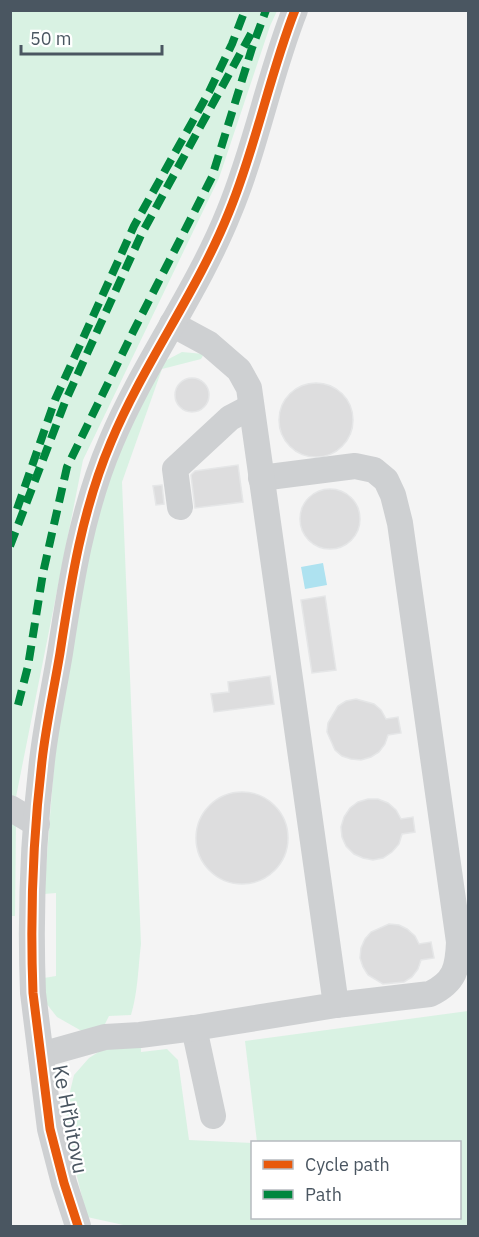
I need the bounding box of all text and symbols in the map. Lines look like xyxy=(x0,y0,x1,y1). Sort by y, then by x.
scale bar xyxy=(21,18,162,56)
text: 50 m xyxy=(30,27,72,50)
street label: Ke Hřbitovu xyxy=(47,1062,95,1176)
legend xyxy=(251,1141,461,1219)
text: Cycle path xyxy=(305,1153,390,1176)
text: Path xyxy=(305,1183,342,1206)

